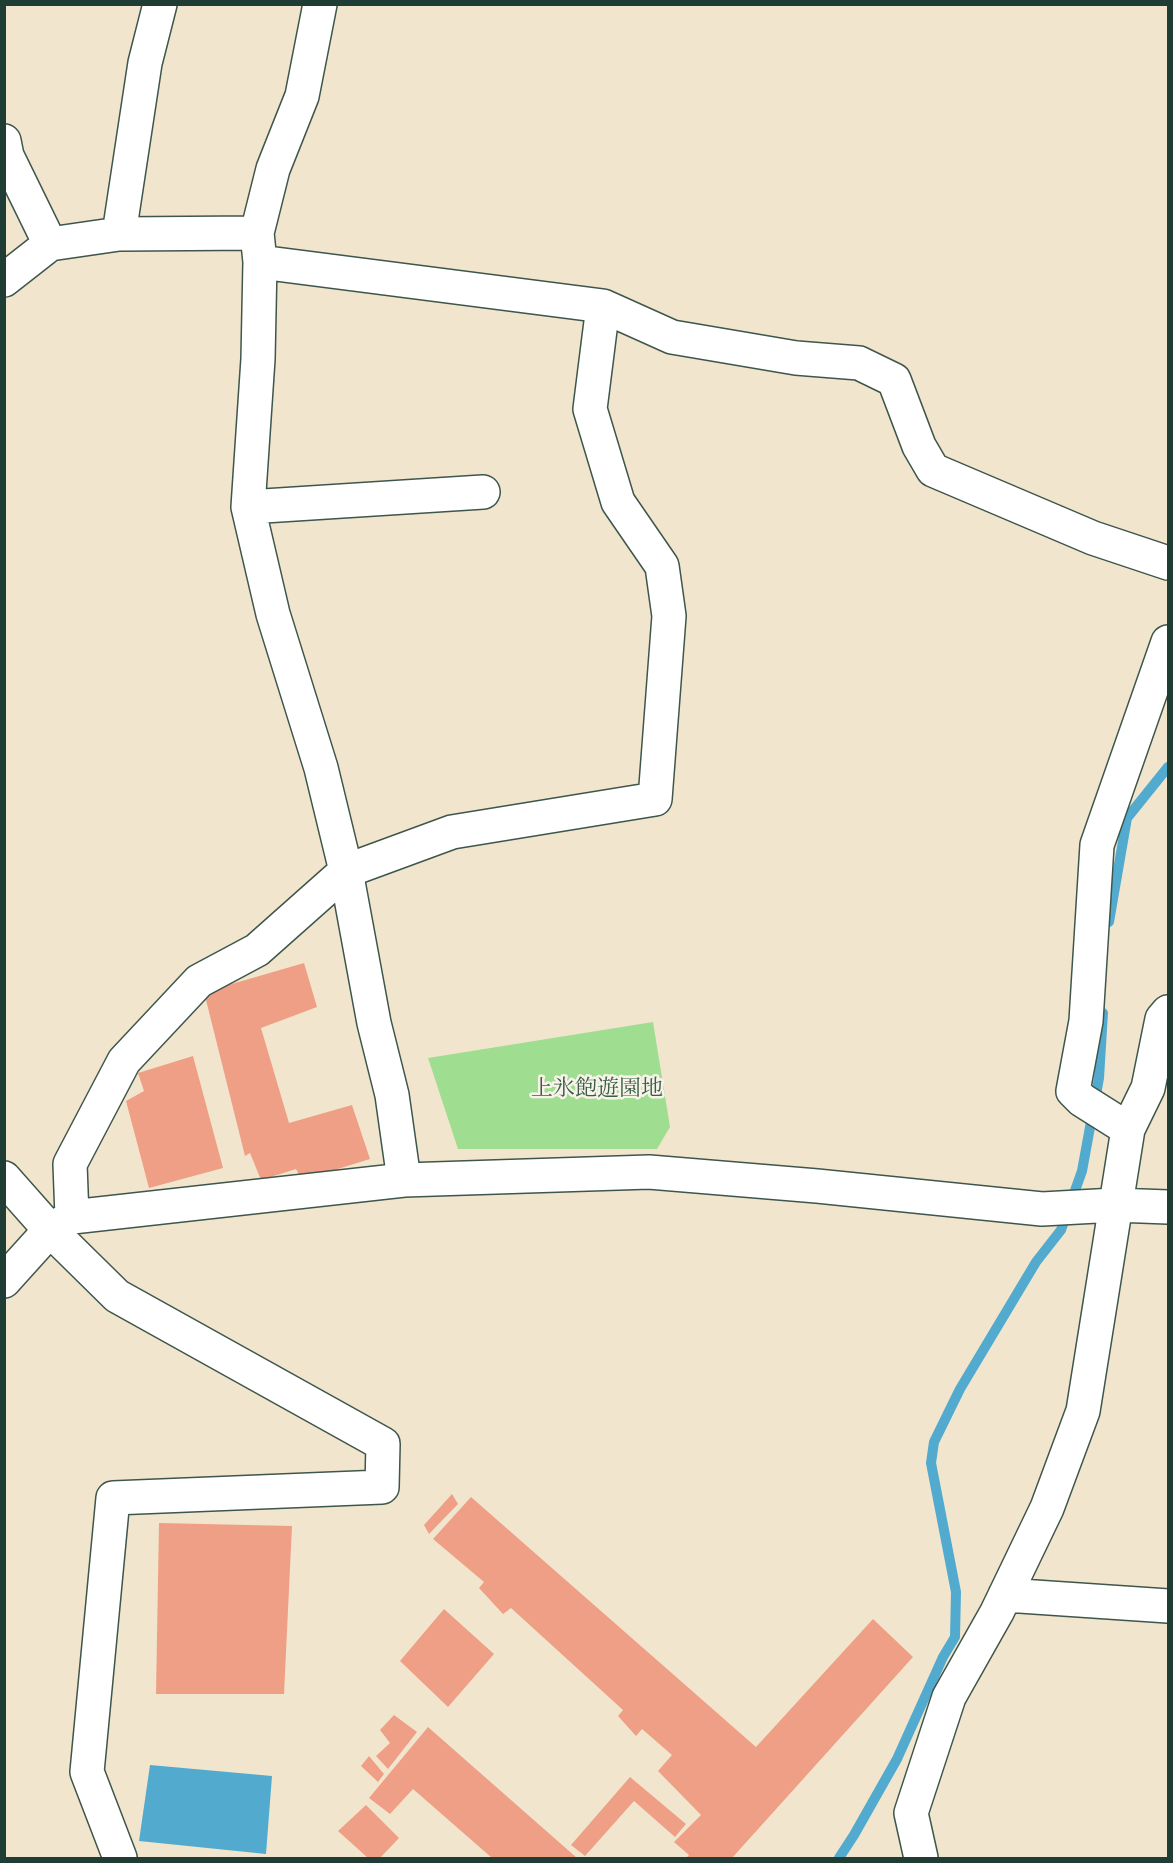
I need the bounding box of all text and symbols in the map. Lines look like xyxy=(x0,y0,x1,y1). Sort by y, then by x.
park label: 上氷飽遊園地 xyxy=(531,1077,663,1103)

